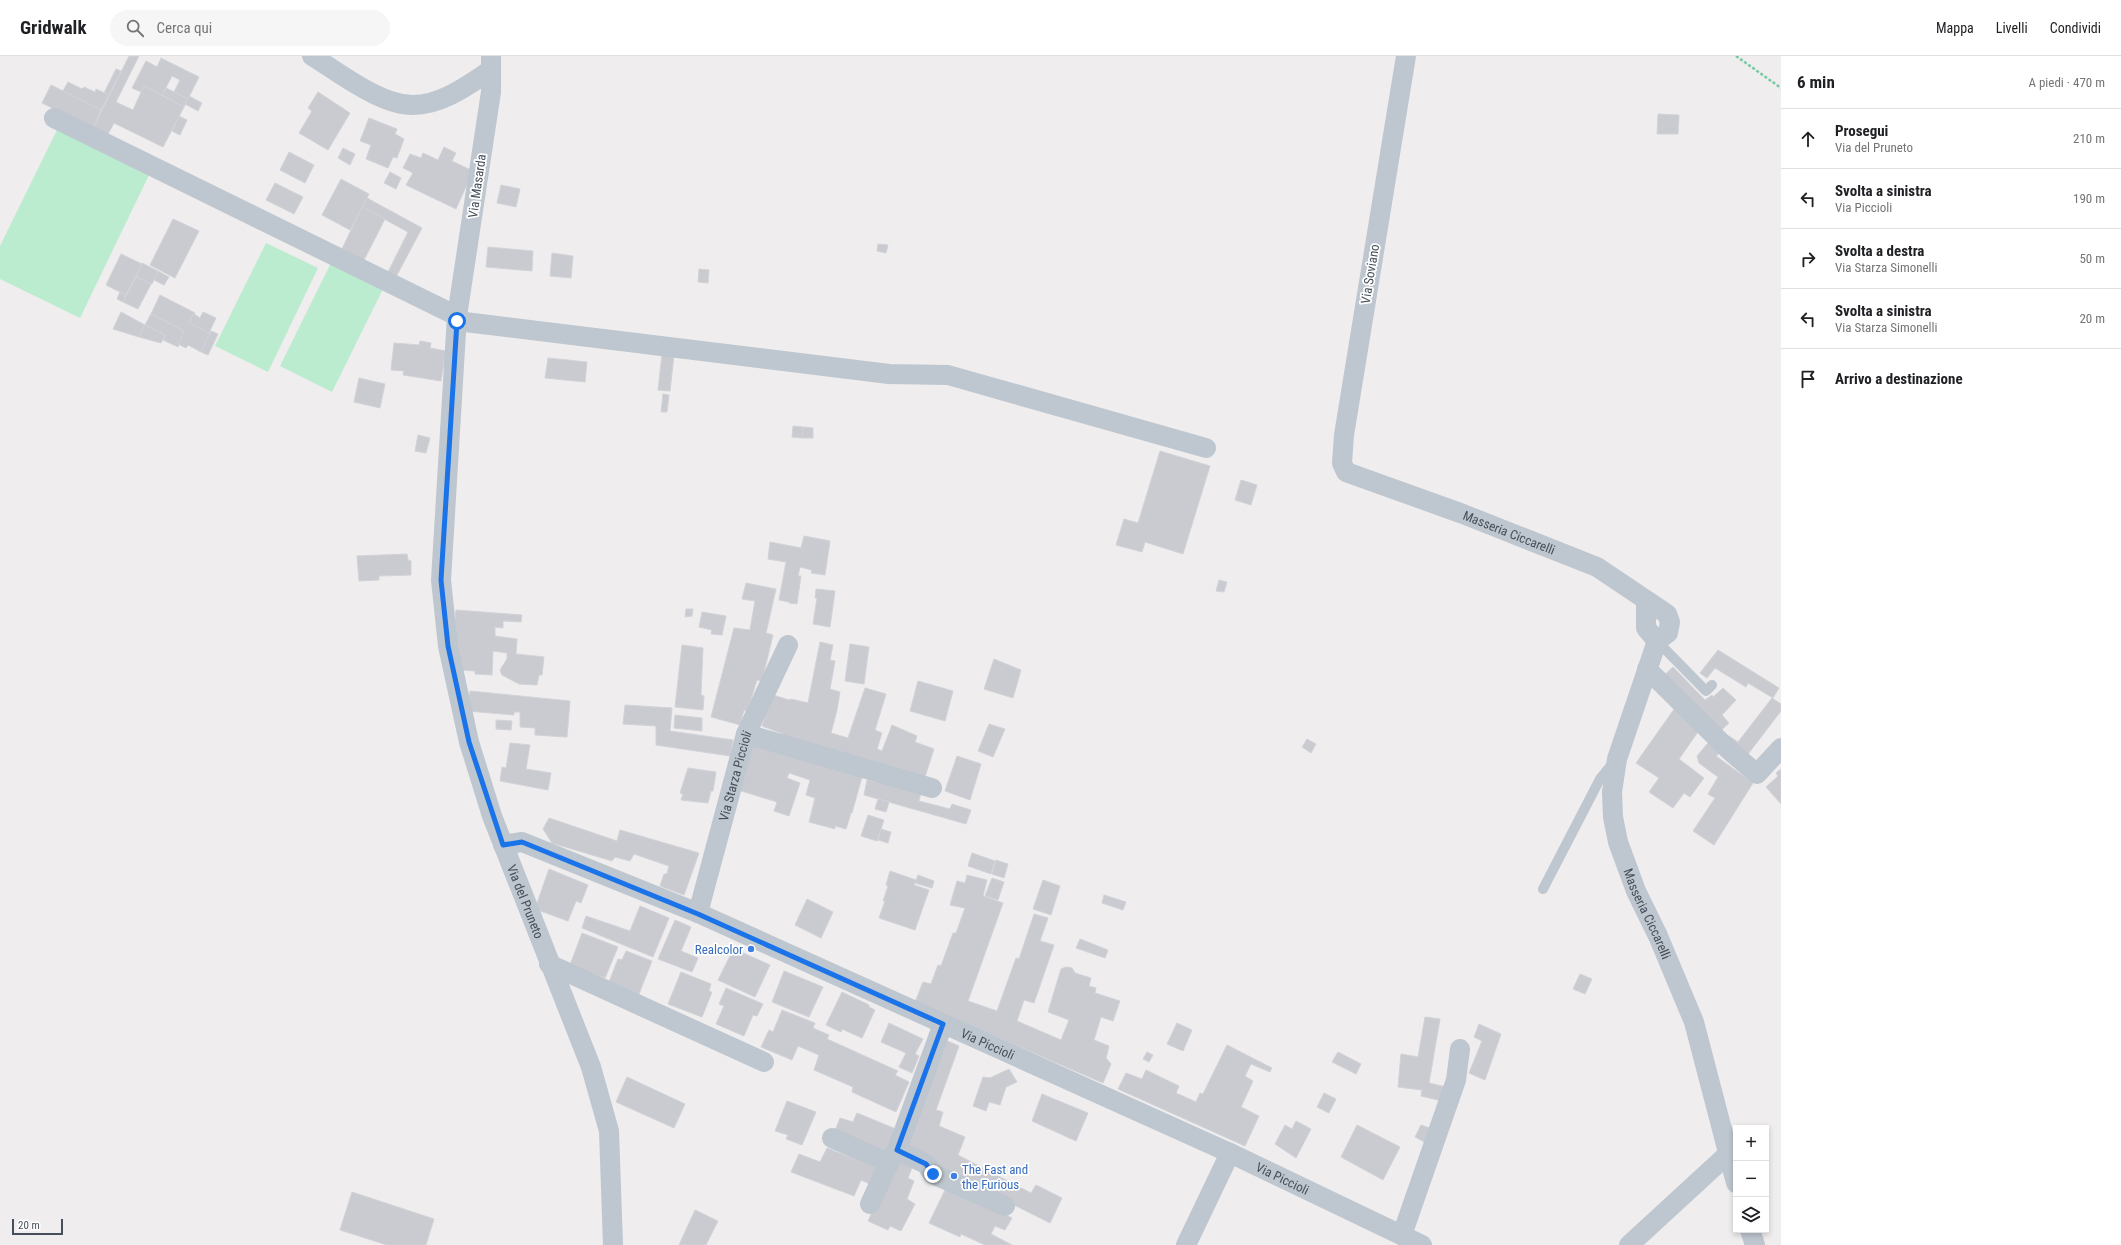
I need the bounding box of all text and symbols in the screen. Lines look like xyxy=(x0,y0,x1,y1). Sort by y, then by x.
search box xyxy=(110,10,390,46)
text: Gridwalk xyxy=(20,16,86,39)
icon: search xyxy=(124,17,146,39)
text: Cerca qui xyxy=(156,19,212,37)
text: Mappa xyxy=(1936,20,1974,36)
text: Livelli xyxy=(1996,20,2028,36)
text: Condividi xyxy=(2050,20,2101,36)
text: 6 min xyxy=(1797,72,1835,92)
text: A piedi · 470 m xyxy=(2028,75,2105,90)
text: Prosegui xyxy=(1835,122,1888,140)
icon: ahead xyxy=(1797,128,1819,150)
text: 210 m xyxy=(2073,131,2105,146)
text: Via del Pruneto xyxy=(1835,140,1913,155)
street label: Via Masarda xyxy=(465,153,489,219)
text: Svolta a sinistra xyxy=(1835,182,1932,200)
icon: left xyxy=(1797,188,1819,210)
text: 190 m xyxy=(2073,191,2105,206)
text: Via Piccioli xyxy=(1835,200,1892,215)
text: Svolta a destra xyxy=(1835,242,1924,260)
street label: Via Soviano xyxy=(1358,243,1382,305)
icon: right xyxy=(1797,248,1819,270)
text: 50 m xyxy=(2079,251,2105,266)
text: Via Starza Simonelli xyxy=(1835,260,1938,275)
text: Svolta a sinistra xyxy=(1835,302,1932,320)
icon: left xyxy=(1797,308,1819,330)
text: 20 m xyxy=(2079,311,2105,326)
route start xyxy=(448,312,466,330)
text: Via Starza Simonelli xyxy=(1835,320,1938,335)
icon: arrive xyxy=(1797,368,1819,390)
text: Arrivo a destinazione xyxy=(1835,370,1963,388)
street label: Masseria Ciccarelli xyxy=(1461,507,1557,557)
street label: Via Starza Piccioli xyxy=(715,728,754,823)
street label: Via del Pruneto xyxy=(504,862,547,941)
street label: Masseria Ciccarelli xyxy=(1621,866,1674,961)
place label: Realcolor xyxy=(695,942,743,957)
marker: Realcolor xyxy=(746,944,756,954)
street label: Via Piccioli xyxy=(959,1025,1017,1062)
map controls xyxy=(1733,1125,1769,1233)
button: + xyxy=(1733,1125,1769,1161)
street label: Via Piccioli xyxy=(1254,1159,1312,1197)
button: − xyxy=(1733,1161,1769,1197)
place label: The Fast and the Furious xyxy=(962,1162,1028,1192)
route end xyxy=(924,1165,942,1183)
marker: The Fast and the Furious xyxy=(949,1171,959,1181)
button: layers xyxy=(1733,1197,1769,1233)
scale bar xyxy=(12,1217,63,1236)
text: 20 m xyxy=(18,1219,40,1232)

